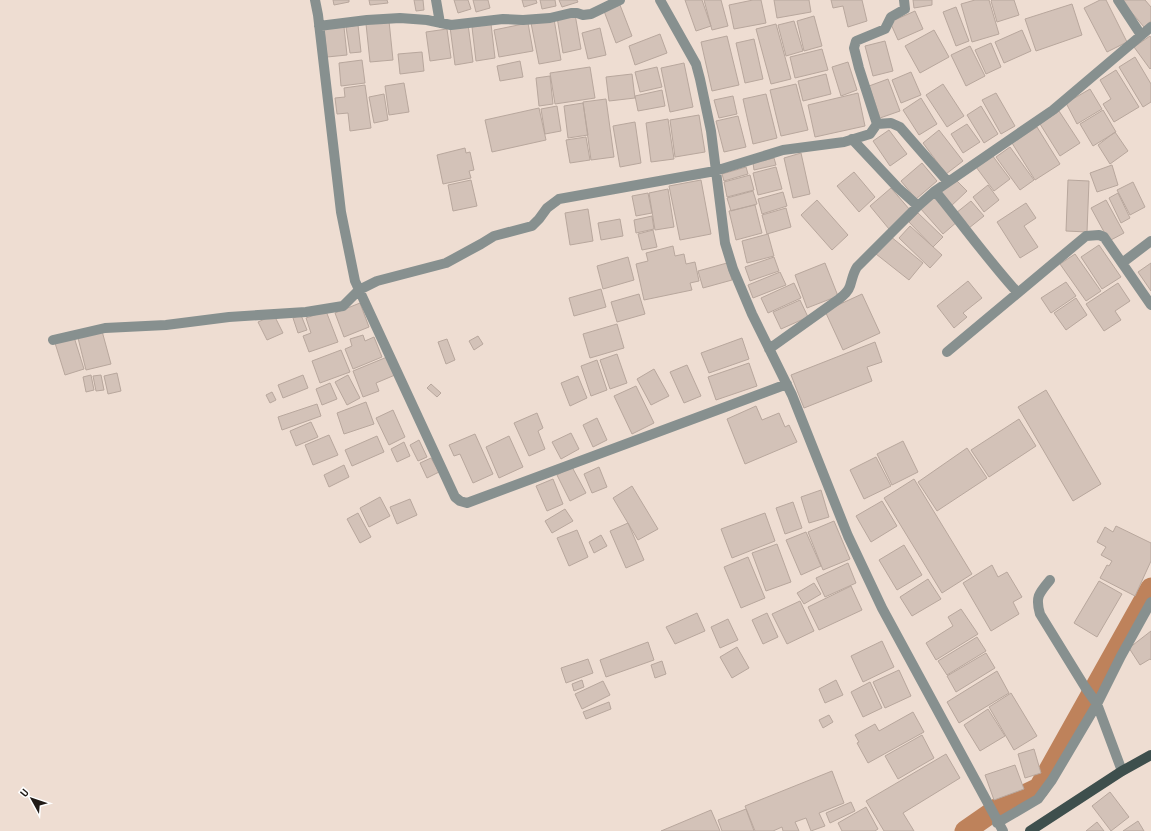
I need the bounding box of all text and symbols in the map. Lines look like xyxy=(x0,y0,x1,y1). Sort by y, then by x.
north arrow xyxy=(12,779,52,819)
text: U xyxy=(17,786,32,800)

